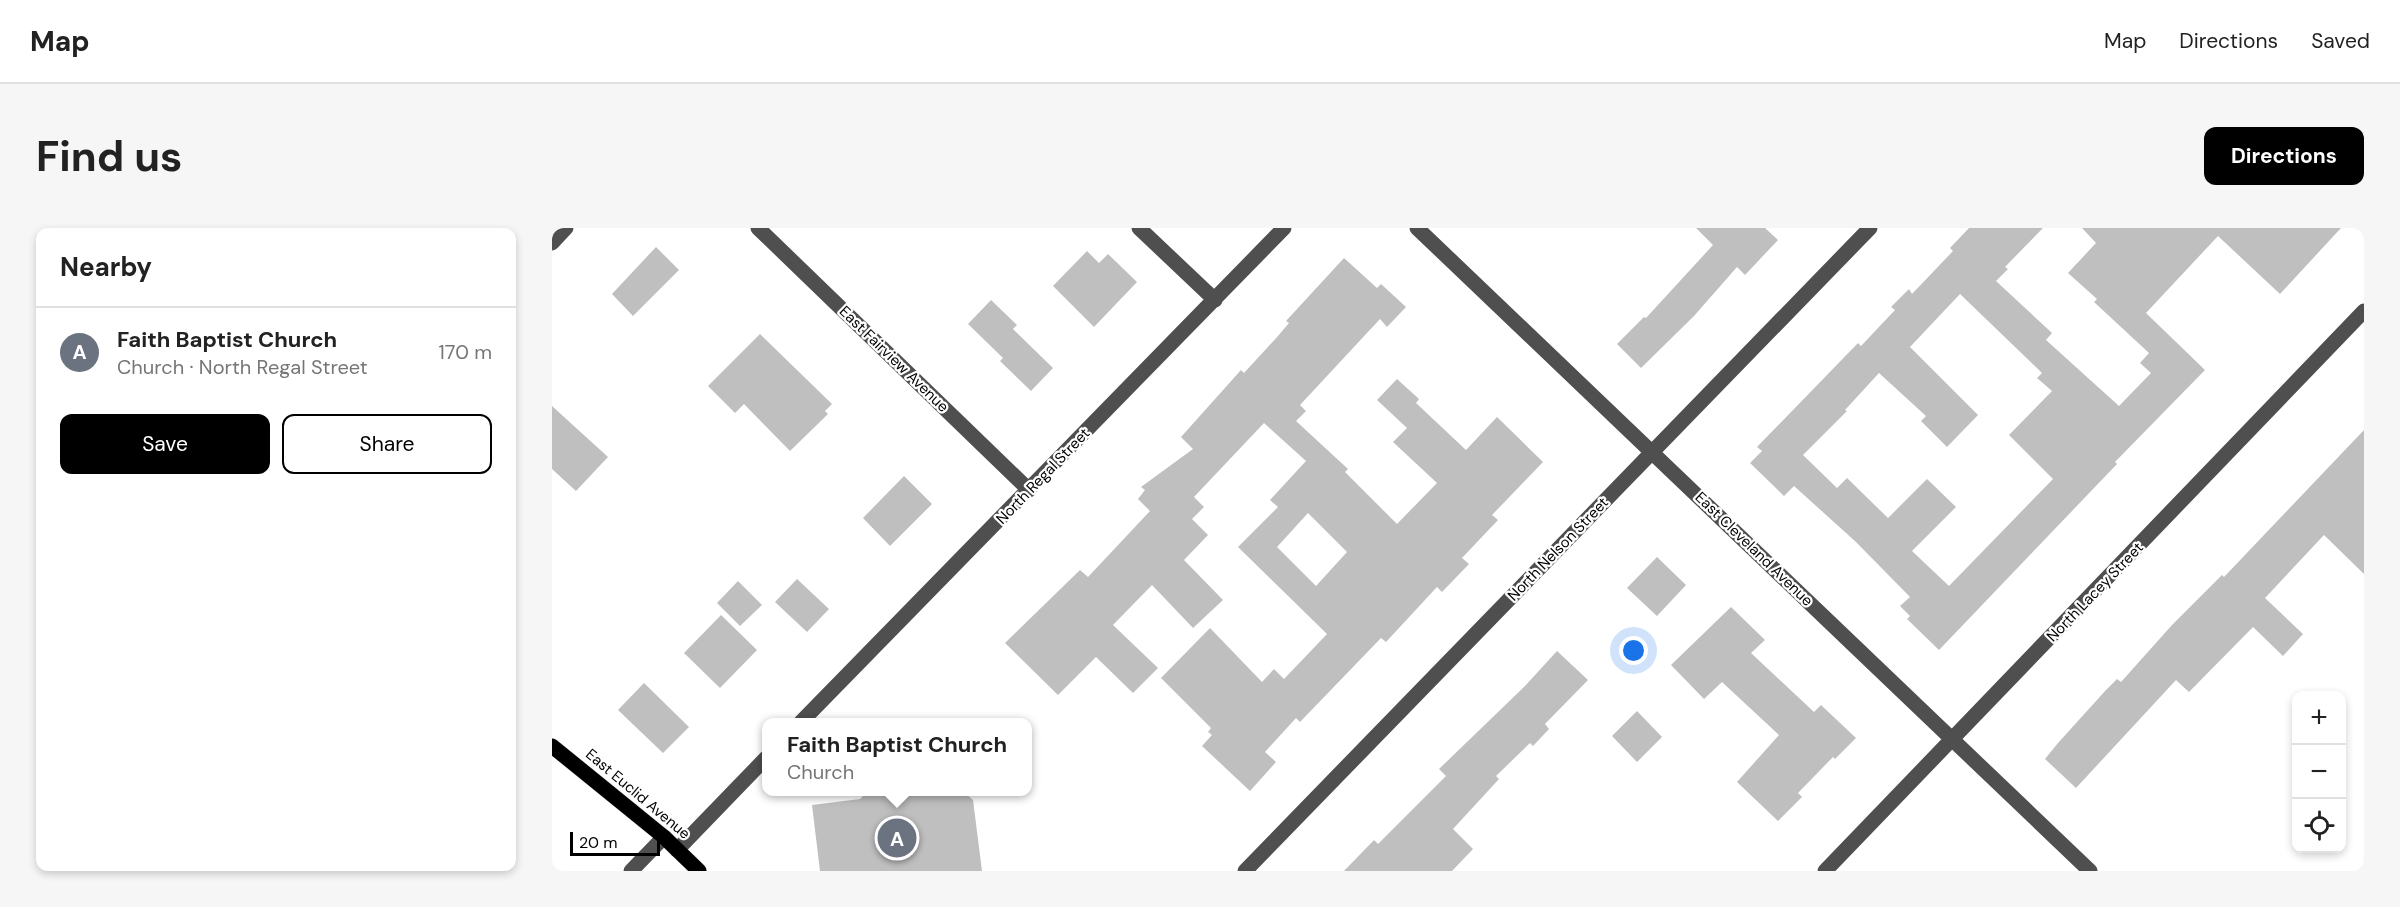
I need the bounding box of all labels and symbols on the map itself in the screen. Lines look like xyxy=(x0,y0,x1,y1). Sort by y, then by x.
street label: East Fairview Avenue xyxy=(835,302,953,416)
street label: North Regal Street xyxy=(992,423,1094,528)
street label: East Cleveland Avenue xyxy=(1691,487,1817,611)
street label: North Nelson Street xyxy=(1503,493,1613,605)
street label: North Lacey Street xyxy=(2042,538,2148,646)
your location xyxy=(1619,636,1648,665)
street label: East Euclid Avenue xyxy=(582,744,694,844)
pin: A xyxy=(878,816,916,860)
scale bar xyxy=(570,829,660,856)

